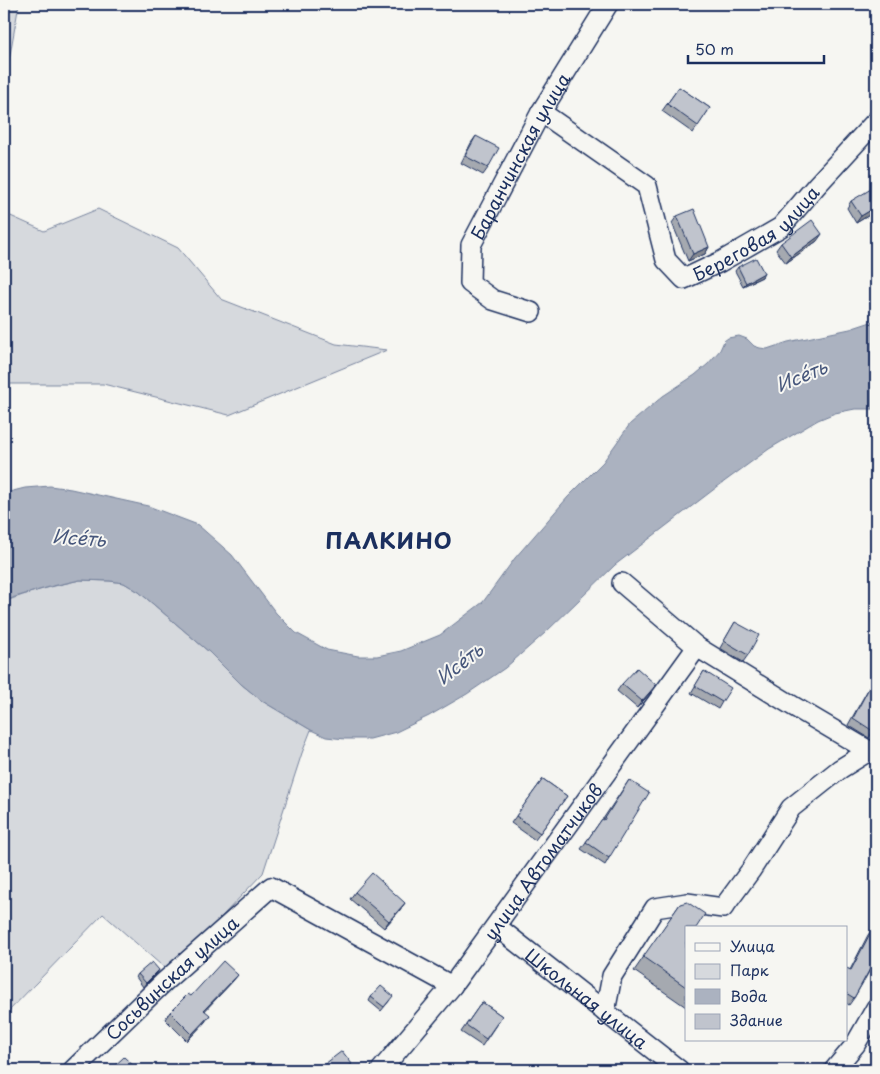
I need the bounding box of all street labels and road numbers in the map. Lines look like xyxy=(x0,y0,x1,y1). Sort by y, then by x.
street label: Баранчинская улица xyxy=(463,67,576,244)
street label: Береговая улица xyxy=(688,179,825,287)
street label: улица Автоматчиков xyxy=(476,777,608,945)
street label: Сосьвинская улица xyxy=(99,908,244,1046)
street label: Школьная улица xyxy=(520,941,655,1055)

